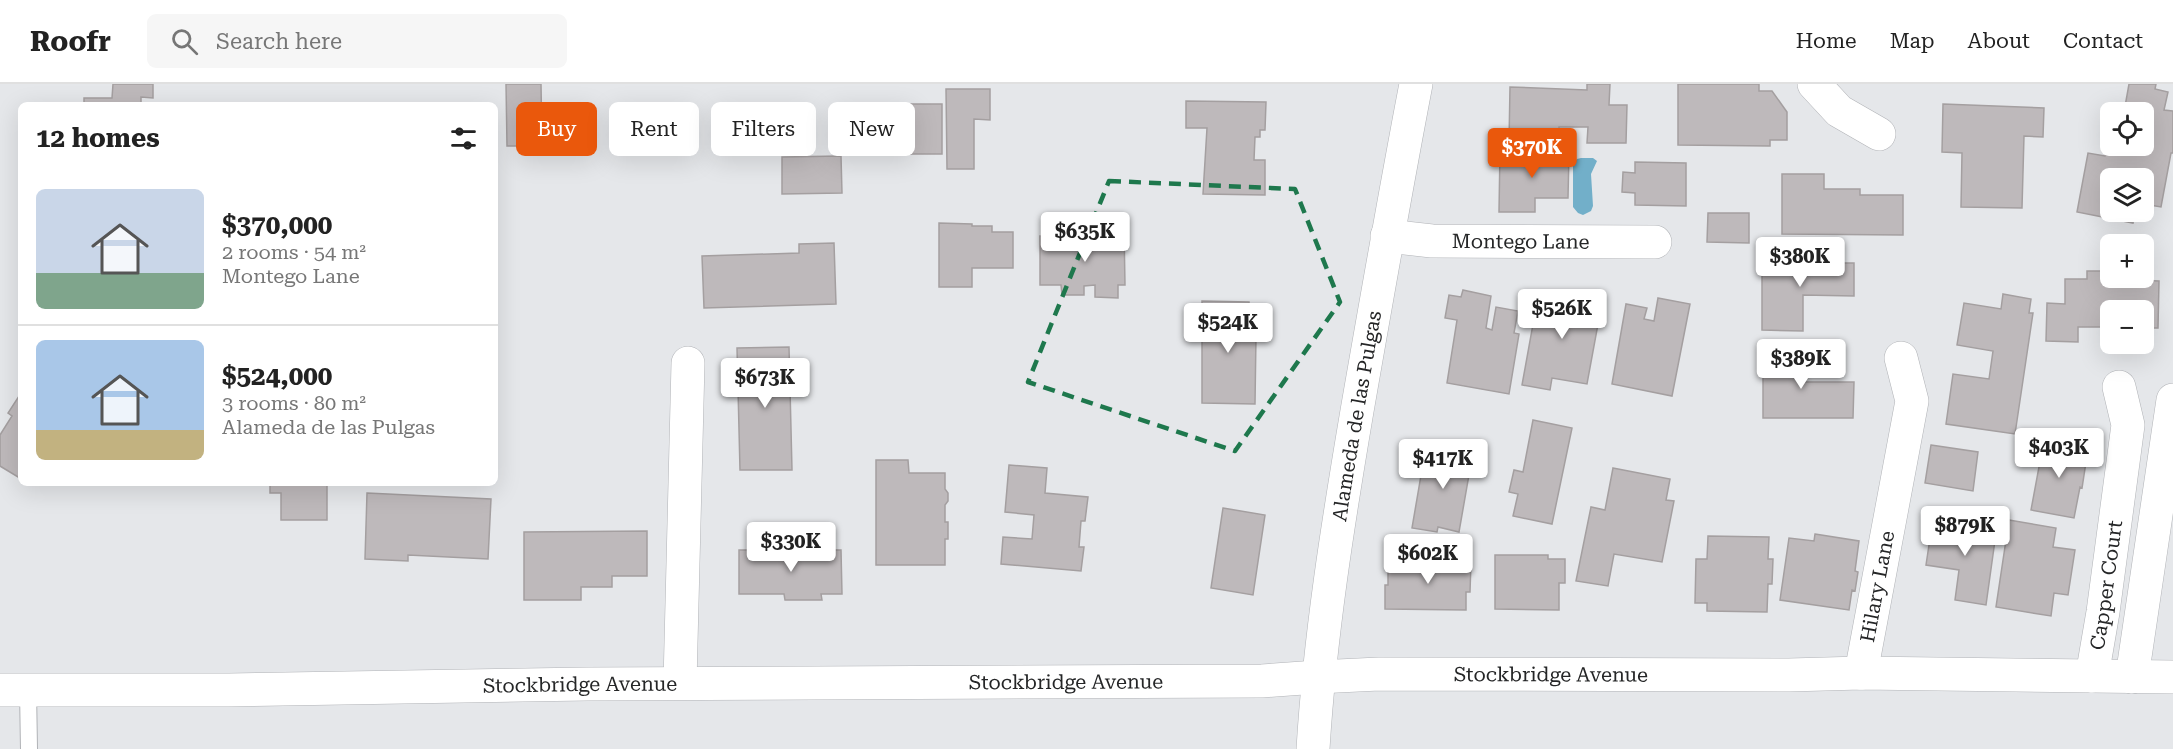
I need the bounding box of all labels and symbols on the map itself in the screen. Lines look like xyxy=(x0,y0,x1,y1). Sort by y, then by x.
pin: $370K xyxy=(1490,128,1574,179)
pin: $635K xyxy=(1043,212,1127,263)
street label: Montego Lane xyxy=(1452,229,1590,254)
pin: $380K xyxy=(1758,237,1842,288)
pin: $526K xyxy=(1520,289,1604,340)
pin: $524K xyxy=(1186,303,1270,354)
street label: Alameda de las Pulgas xyxy=(1327,309,1386,523)
pin: $389K xyxy=(1759,339,1843,390)
pin: $673K xyxy=(723,358,807,409)
pin: $403K xyxy=(2017,428,2101,479)
pin: $417K xyxy=(1401,439,1485,490)
pin: $879K xyxy=(1923,506,2007,557)
street label: Capper Court xyxy=(2085,518,2127,652)
pin: $330K xyxy=(749,522,833,573)
street label: Hilary Lane xyxy=(1855,529,1899,644)
pin: $602K xyxy=(1386,534,1470,585)
street label: Stockbridge Avenue xyxy=(1454,662,1648,687)
street label: Stockbridge Avenue xyxy=(969,669,1163,694)
street label: Stockbridge Avenue xyxy=(483,672,677,698)

